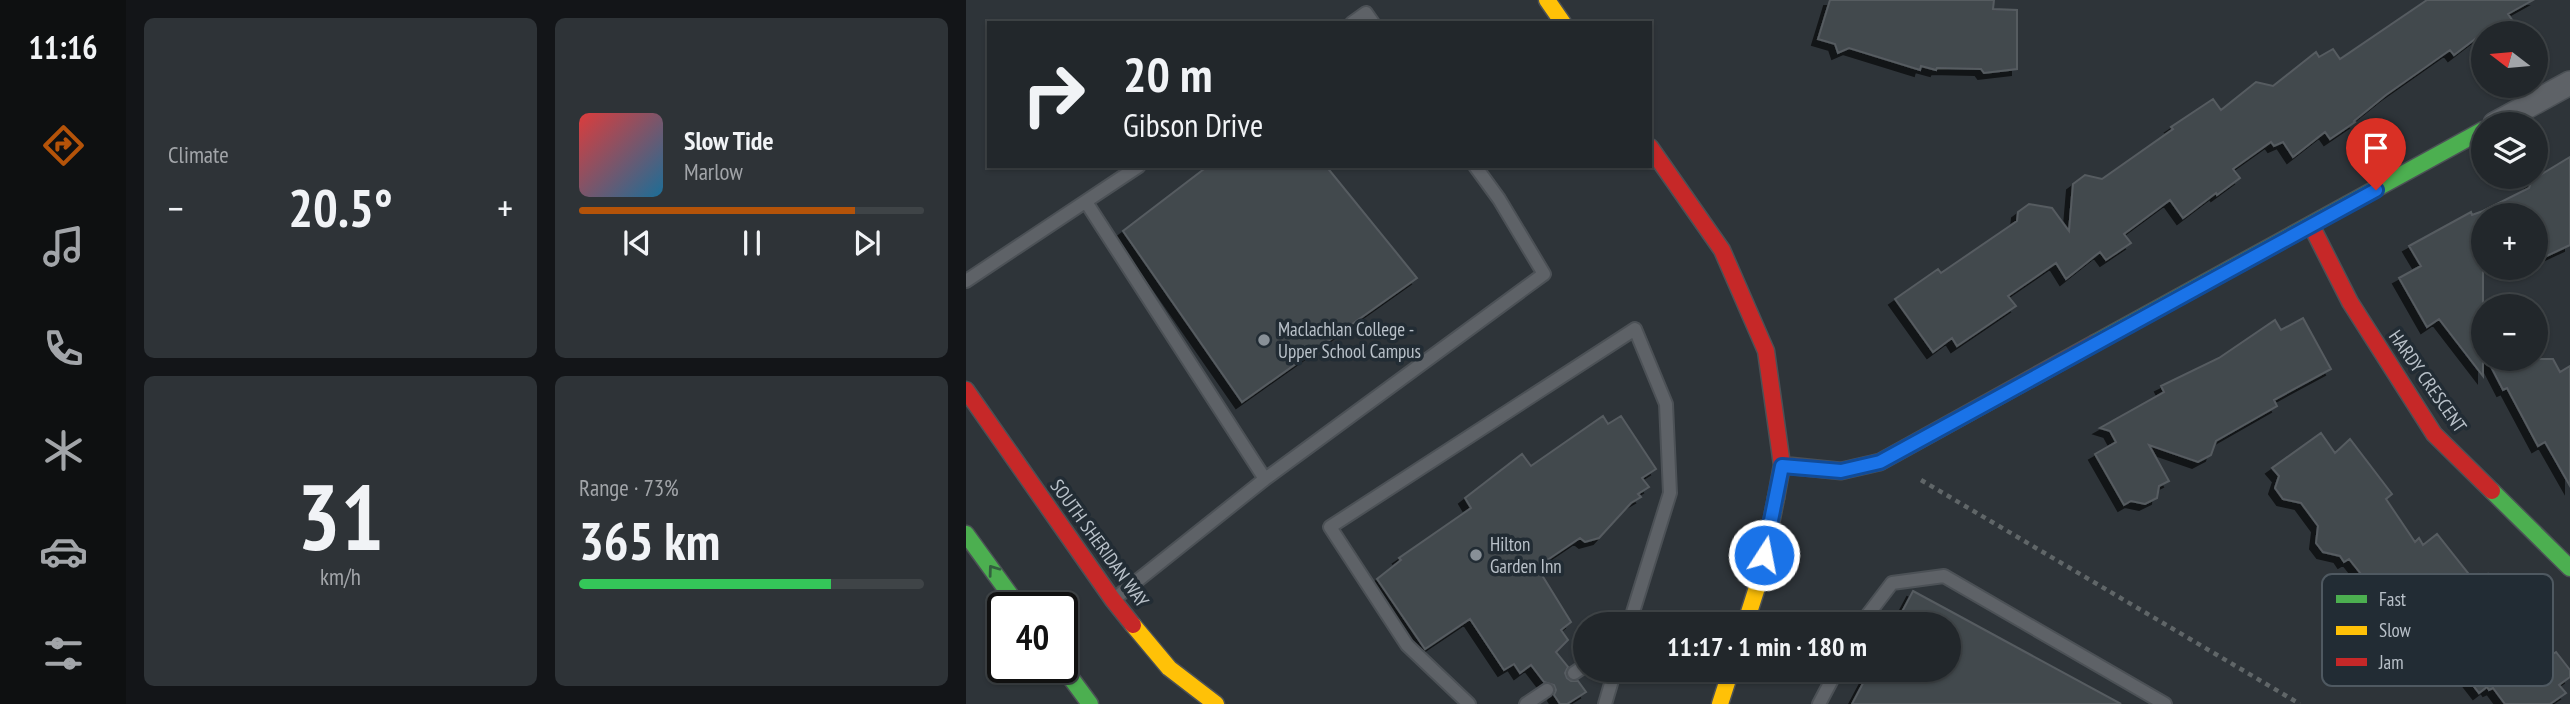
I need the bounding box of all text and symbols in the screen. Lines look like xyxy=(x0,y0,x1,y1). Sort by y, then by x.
north arrow xyxy=(2471,21,2548,98)
map controls xyxy=(2471,21,2548,371)
text: 11:16 xyxy=(28,26,98,68)
text: 20 m xyxy=(1123,42,1212,106)
icon: right xyxy=(1008,49,1099,140)
text: Gibson Drive xyxy=(1123,104,1263,146)
button: layers xyxy=(2471,112,2548,189)
pin xyxy=(2346,118,2406,190)
icon: directions xyxy=(39,121,88,170)
text: Slow Tide xyxy=(684,124,774,157)
icon: arrive xyxy=(2357,129,2395,167)
text: Climate xyxy=(168,140,229,169)
text: Marlow xyxy=(684,157,743,186)
text: 20.5° xyxy=(288,174,393,241)
text: − xyxy=(168,183,184,232)
text: + xyxy=(497,183,513,232)
button: + xyxy=(2471,203,2548,280)
icon: music xyxy=(39,222,88,271)
icon: previous xyxy=(618,224,656,262)
icon: pause xyxy=(733,224,771,262)
icon: next xyxy=(848,224,886,262)
button: − xyxy=(2471,294,2548,371)
place label: Maclachlan College - Upper School Campus xyxy=(1278,317,1421,363)
icon: phone xyxy=(39,324,88,373)
street label: HARDY CRESCENT xyxy=(2384,325,2472,437)
marker: Maclachlan College - Upper School Campus xyxy=(1256,332,1272,348)
icon: climate xyxy=(39,426,88,475)
text: 31 xyxy=(297,457,384,575)
text: Range · 73% xyxy=(579,473,679,502)
street label: SOUTH SHERIDAN WAY xyxy=(1045,474,1155,612)
text: 365 km xyxy=(579,507,720,574)
position arrow xyxy=(1727,518,1801,592)
icon: car xyxy=(39,527,88,576)
place label: Hilton Garden Inn xyxy=(1490,532,1562,578)
marker: Hilton Garden Inn xyxy=(1468,547,1484,563)
text: km/h xyxy=(320,562,361,591)
one-way arrow xyxy=(989,565,1001,578)
legend xyxy=(2322,574,2553,686)
text: Fast xyxy=(2379,587,2407,611)
speed limit sign: 40 xyxy=(987,592,1078,683)
text: Slow xyxy=(2379,618,2412,642)
icon: filters xyxy=(39,629,88,678)
text: 11:17 · 1 min · 180 m xyxy=(1667,630,1867,663)
text: Jam xyxy=(2378,650,2404,674)

